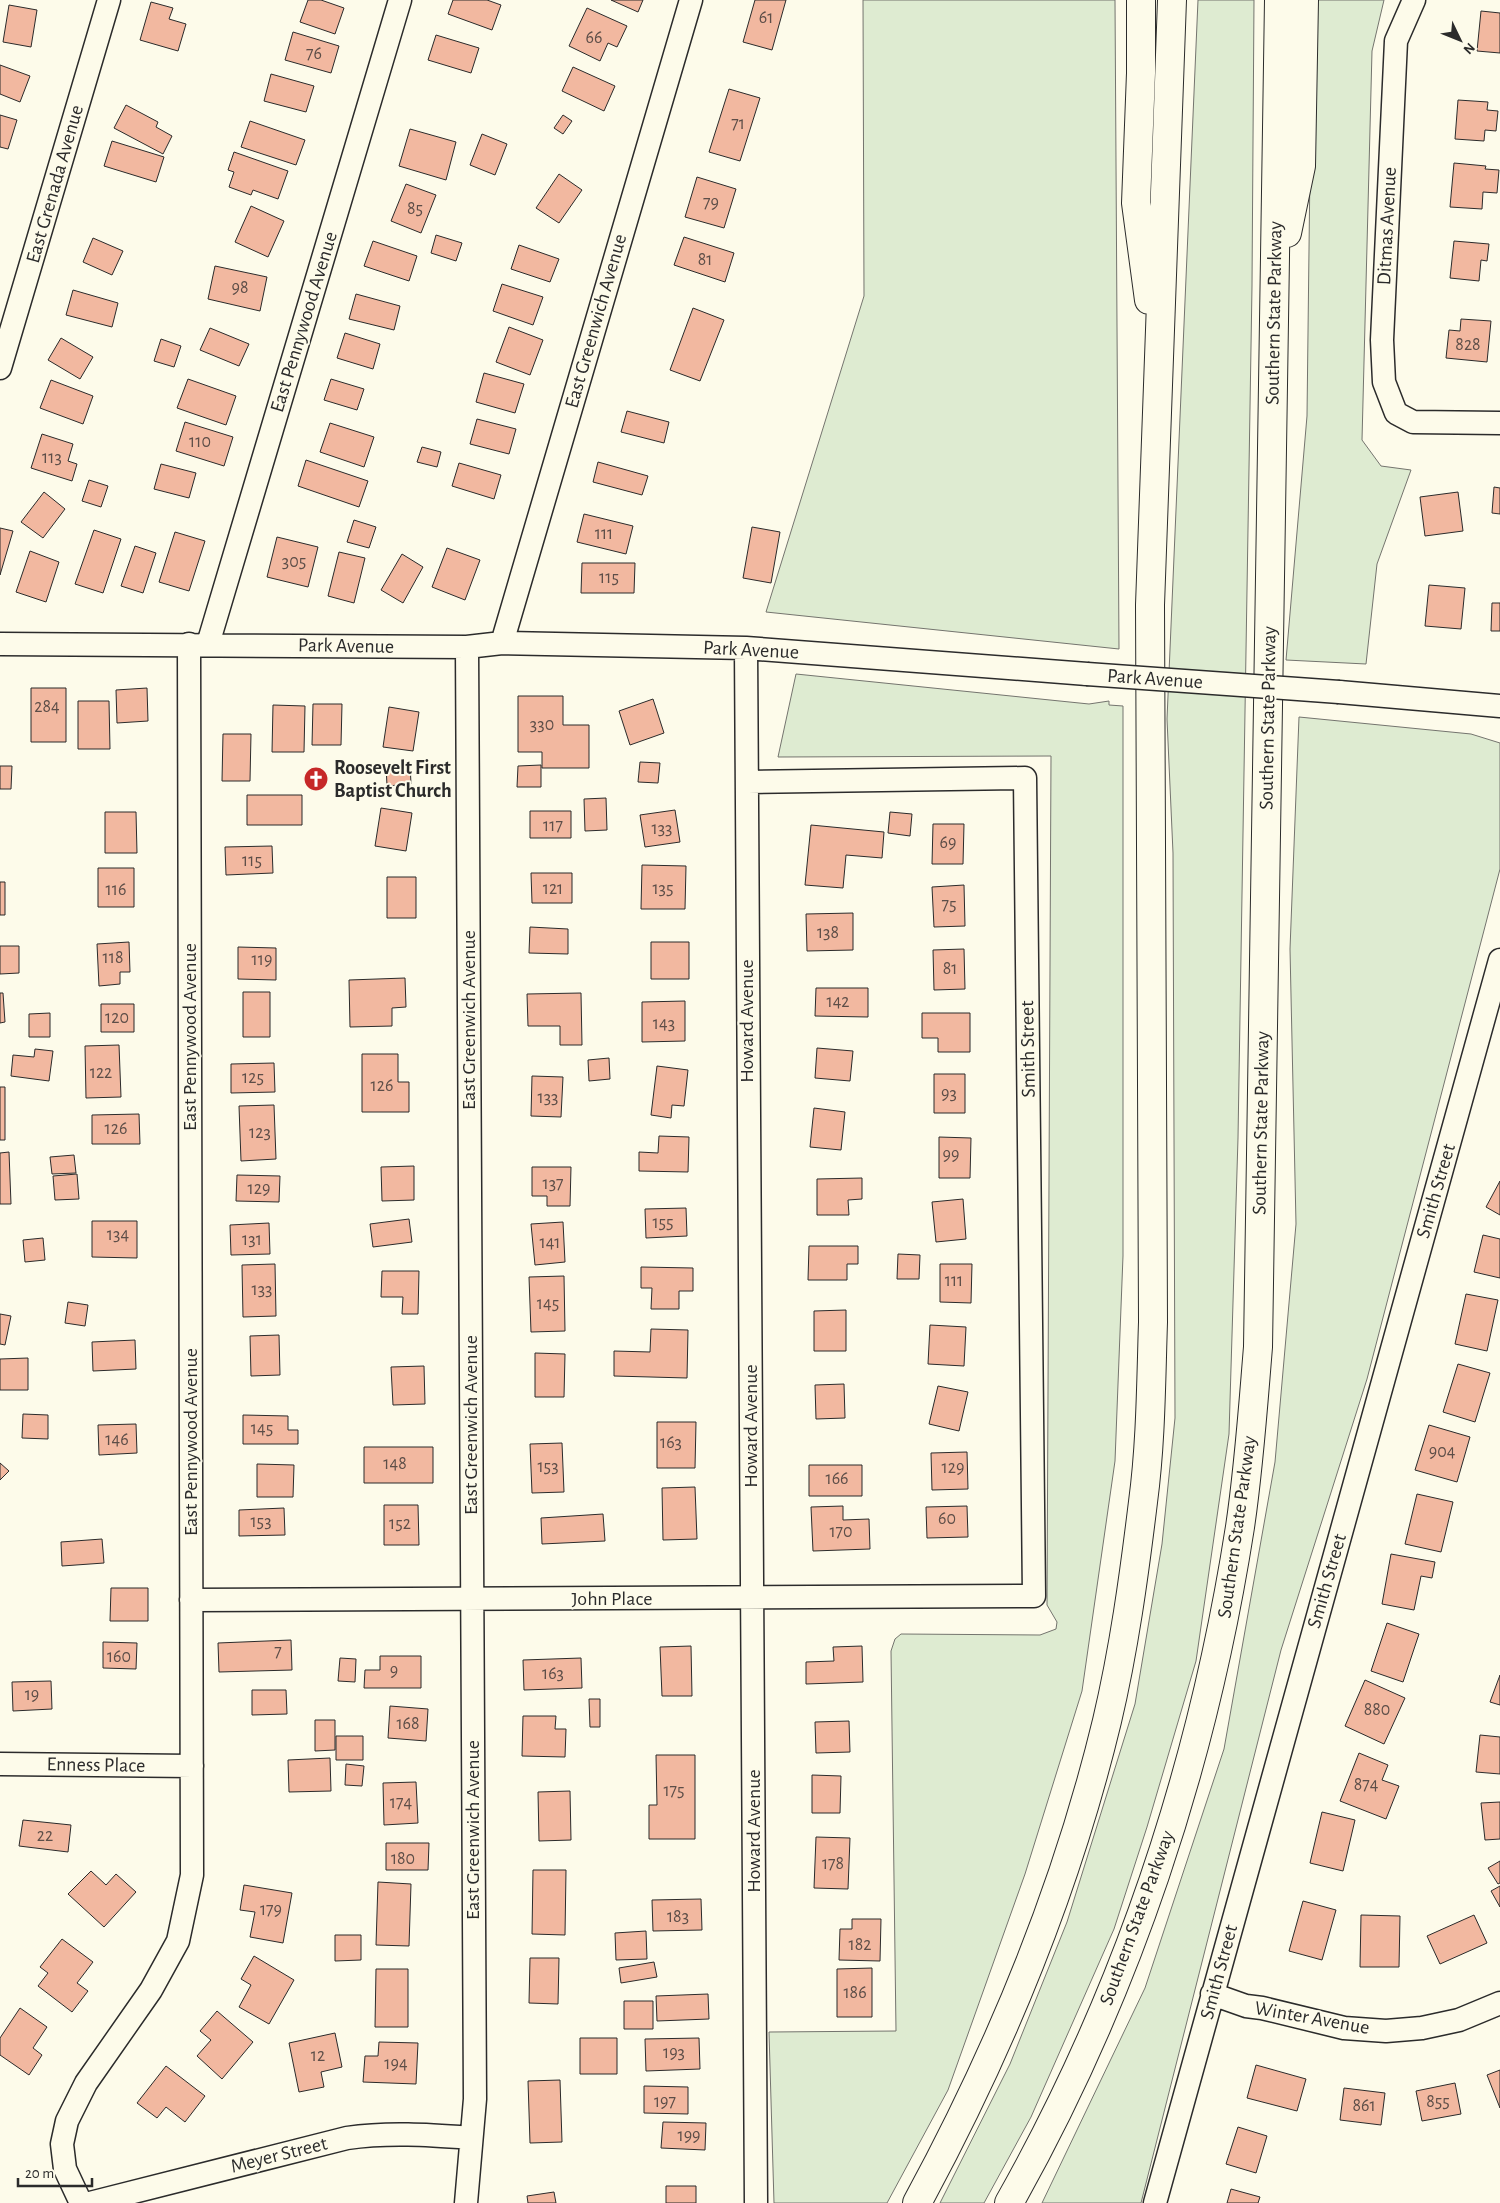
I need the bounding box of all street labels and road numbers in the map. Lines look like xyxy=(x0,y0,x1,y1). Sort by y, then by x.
street label: East Grenada Avenue xyxy=(23,103,87,265)
street label: Ditmas Avenue xyxy=(1374,166,1400,286)
street label: Southern State Parkway xyxy=(1262,220,1286,405)
street label: East Pennywood Avenue xyxy=(267,229,341,415)
street label: East Greenwich Avenue xyxy=(562,232,630,410)
street label: Southern State Parkway xyxy=(1256,625,1280,810)
street label: Park Avenue xyxy=(298,635,394,657)
street label: Park Avenue xyxy=(702,637,800,663)
street label: Park Avenue xyxy=(1106,666,1204,692)
street label: East Greenwich Avenue xyxy=(459,930,479,1110)
street label: East Pennywood Avenue xyxy=(180,943,200,1131)
street label: Howard Avenue xyxy=(737,959,757,1083)
street label: Smith Street xyxy=(1017,1000,1039,1098)
street label: Southern State Parkway xyxy=(1249,1030,1273,1215)
street label: Smith Street xyxy=(1413,1141,1459,1240)
street label: East Greenwich Avenue xyxy=(461,1335,481,1515)
street label: East Pennywood Avenue xyxy=(181,1348,201,1536)
street label: Howard Avenue xyxy=(741,1364,761,1488)
street label: Southern State Parkway xyxy=(1214,1434,1260,1620)
street label: Smith Street xyxy=(1304,1531,1350,1630)
street label: John Place xyxy=(572,1589,652,1609)
street label: East Greenwich Avenue xyxy=(463,1740,483,1920)
street label: Enness Place xyxy=(46,1754,146,1776)
street label: Howard Avenue xyxy=(744,1769,764,1893)
street label: Southern State Parkway xyxy=(1096,1828,1178,2008)
street label: Smith Street xyxy=(1197,1922,1241,2022)
street label: Winter Avenue xyxy=(1253,1998,1371,2038)
street label: Meyer Street xyxy=(229,2133,330,2177)

